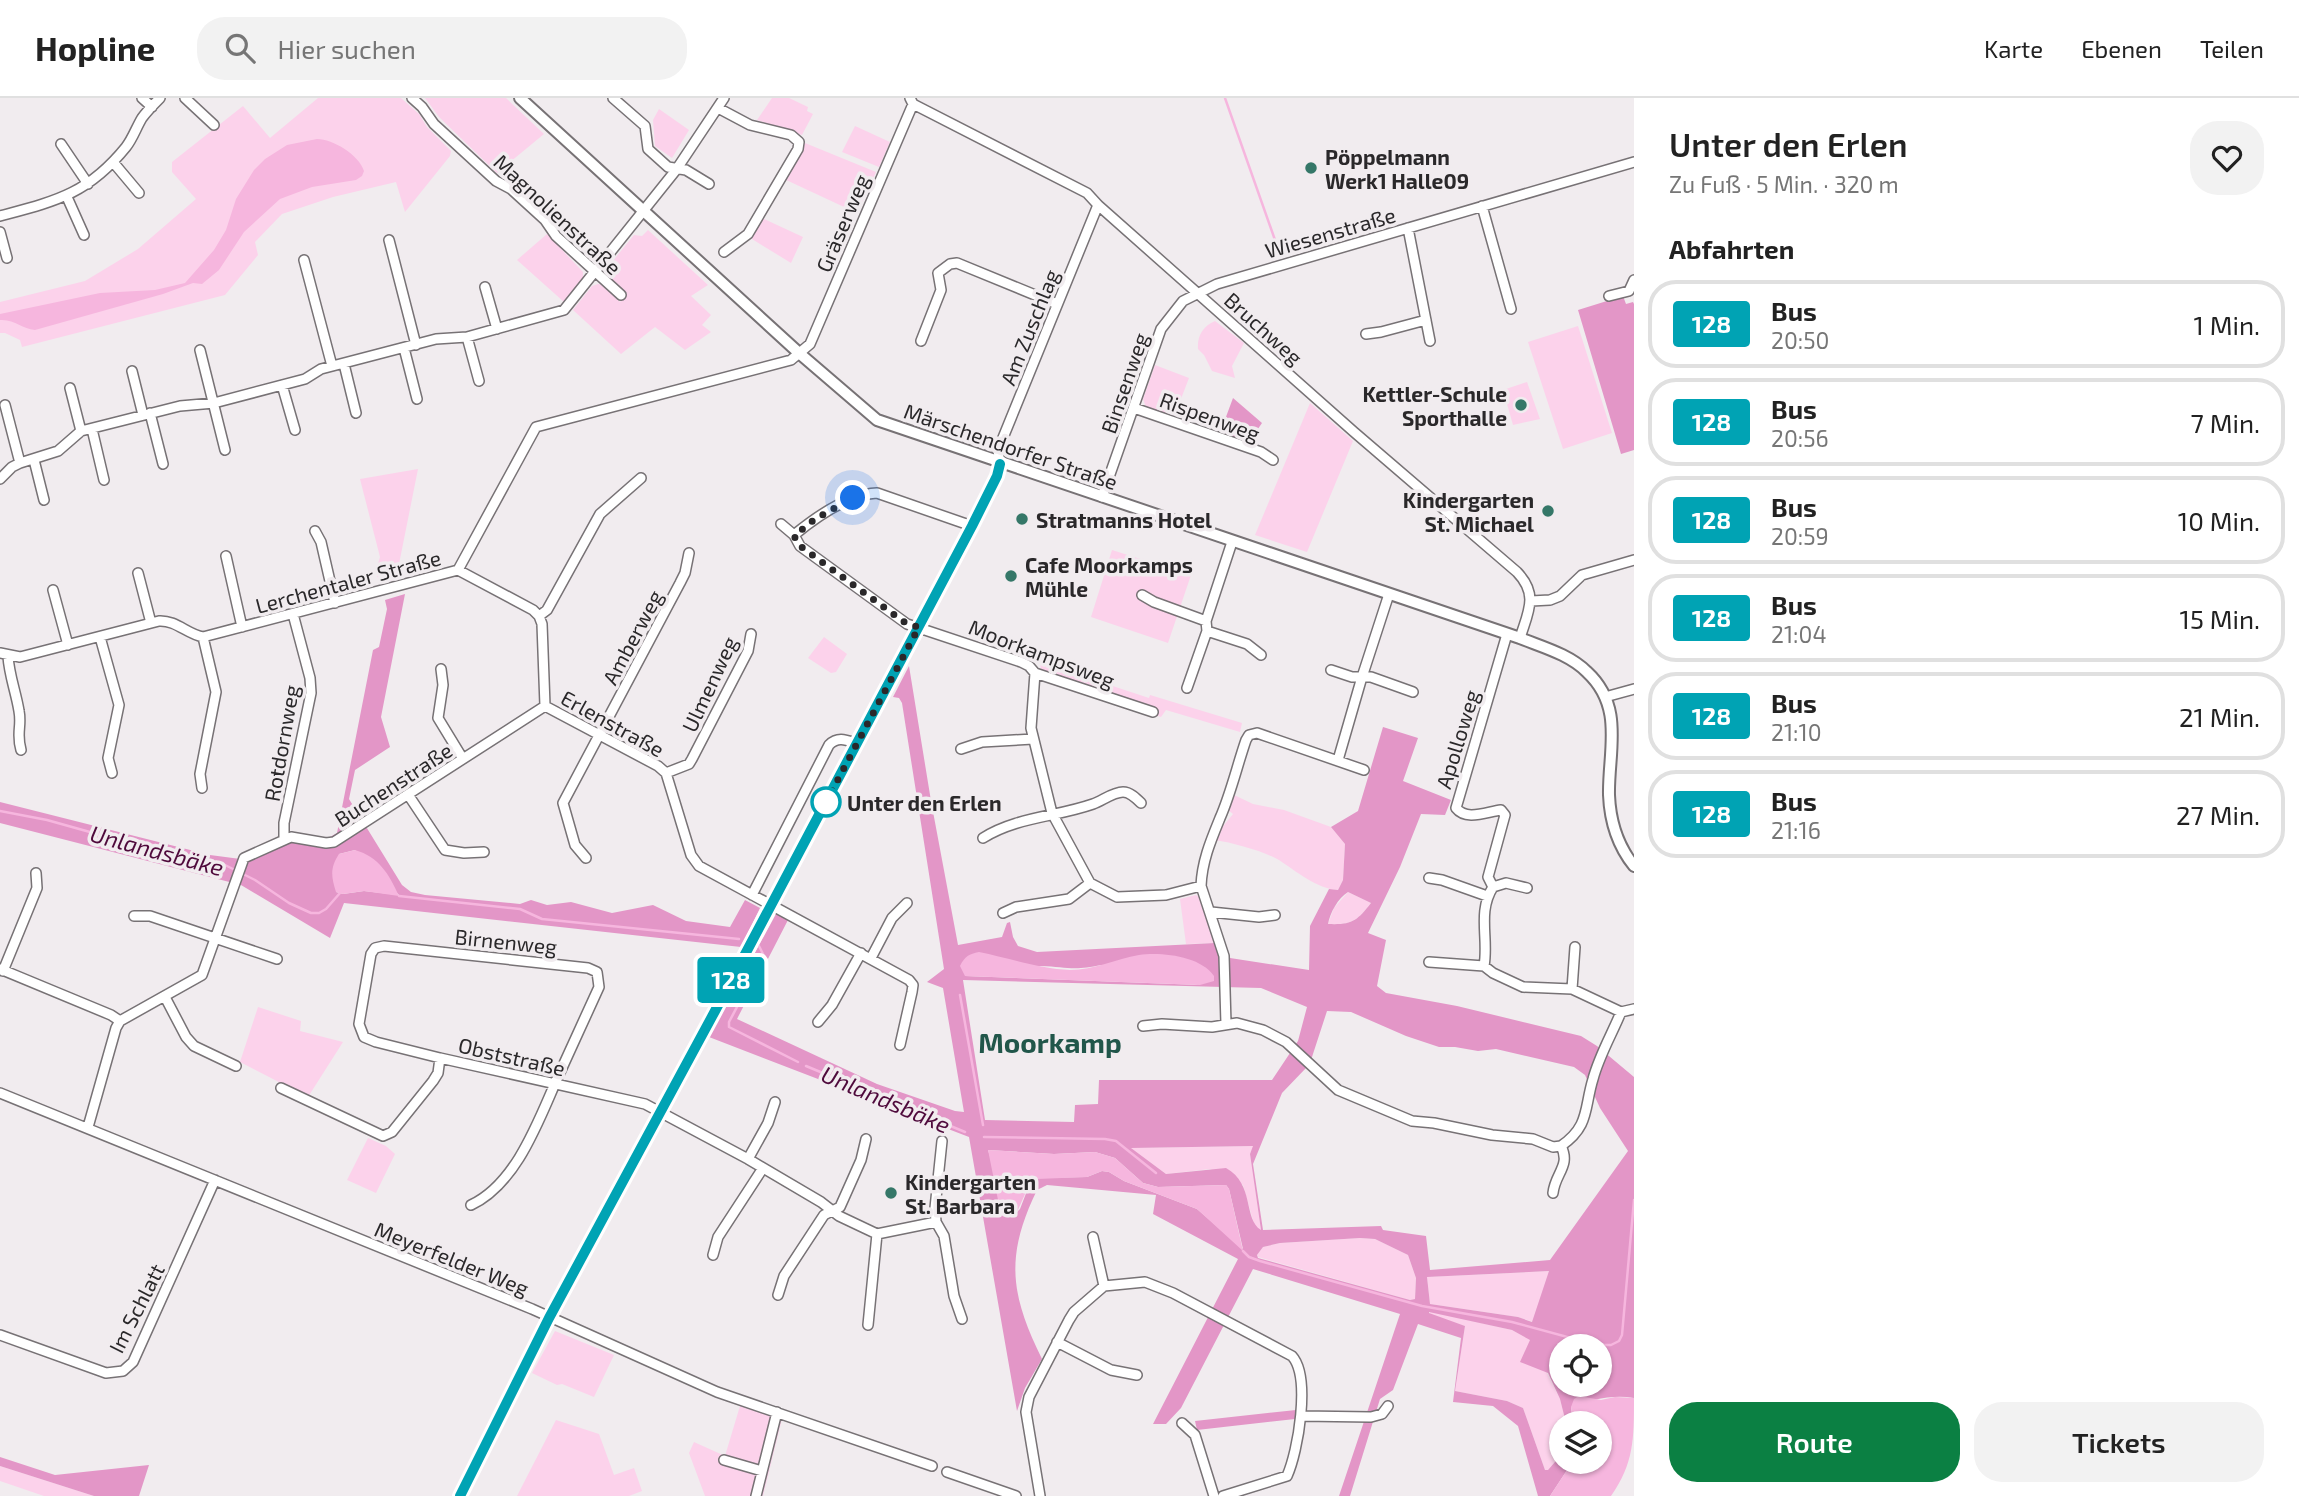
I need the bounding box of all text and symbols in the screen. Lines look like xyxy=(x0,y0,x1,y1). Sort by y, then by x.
search box xyxy=(197,17,687,80)
text: Hopline xyxy=(35,28,155,68)
icon: search xyxy=(221,29,259,67)
text: Hier suchen xyxy=(277,33,416,64)
text: Karte xyxy=(1984,34,2043,63)
text: Ebenen xyxy=(2081,34,2162,63)
text: Teilen xyxy=(2200,34,2264,63)
button: heart xyxy=(2190,121,2264,195)
text: Unter den Erlen xyxy=(1669,124,1908,164)
place label: Pöppelmann Werk1 Halle09 xyxy=(1325,144,1469,193)
street label: Magnolienstraße xyxy=(489,149,627,279)
marker: Pöppelmann Werk1 Halle09 xyxy=(1303,160,1319,176)
street label: Gräserweg xyxy=(810,170,874,276)
text: Zu Fuß · 5 Min. · 320 m xyxy=(1669,170,1899,198)
street label: Wiesenstraße xyxy=(1262,201,1398,263)
text: Abfahrten xyxy=(1669,233,1794,264)
street label: Am Zuschlag xyxy=(994,265,1064,389)
street label: Bruchweg xyxy=(1220,287,1308,370)
text: Bus xyxy=(1771,295,1817,326)
text: 128 xyxy=(1692,309,1731,338)
text: 1 Min. xyxy=(2194,309,2260,340)
text: 20:50 xyxy=(1771,326,1829,354)
street label: Binsenweg xyxy=(1095,329,1153,437)
place label: Kettler-Schule Sporthalle xyxy=(1362,381,1507,430)
street label: Rispenweg xyxy=(1157,386,1264,446)
text: Bus xyxy=(1771,393,1817,424)
marker: Kettler-Schule Sporthalle xyxy=(1513,397,1529,413)
street label: Märschendorfer Straße xyxy=(901,398,1121,494)
text: 128 xyxy=(1692,407,1731,436)
text: 7 Min. xyxy=(2191,407,2260,438)
text: 20:56 xyxy=(1771,424,1829,452)
your location xyxy=(835,480,870,515)
place label: Kindergarten St. Michael xyxy=(1403,487,1534,536)
text: Bus xyxy=(1771,491,1817,522)
marker: Kindergarten St. Michael xyxy=(1540,503,1556,519)
text: 128 xyxy=(1692,505,1731,534)
text: 10 Min. xyxy=(2178,505,2260,536)
place label: Stratmanns Hotel xyxy=(1036,507,1212,532)
marker: Stratmanns Hotel xyxy=(1014,511,1030,527)
text: 20:59 xyxy=(1771,522,1829,550)
street label: Lerchentaler Straße xyxy=(253,544,443,618)
place label: Cafe Moorkamps Mühle xyxy=(1025,552,1193,601)
marker: Cafe Moorkamps Mühle xyxy=(1003,568,1019,584)
street label: Amberweg xyxy=(597,585,667,689)
text: Bus xyxy=(1771,589,1817,620)
text: 128 xyxy=(1692,603,1731,632)
text: 15 Min. xyxy=(2180,603,2260,634)
street label: Moorkampsweg xyxy=(965,614,1119,692)
text: 21:04 xyxy=(1771,620,1827,648)
street label: Ulmenweg xyxy=(676,632,742,736)
street label: Rotdornweg xyxy=(258,683,304,803)
street label: Erlenstraße xyxy=(557,684,669,762)
street label: Apolloweg xyxy=(1430,686,1484,791)
text: Bus xyxy=(1771,687,1817,718)
text: 128 xyxy=(1692,701,1731,730)
text: 21 Min. xyxy=(2179,701,2260,732)
text: 21:10 xyxy=(1771,718,1822,746)
street label: Buchenstraße xyxy=(330,737,456,831)
text: Bus xyxy=(1771,785,1817,816)
marker: Unter den Erlen xyxy=(811,787,841,817)
place label: Unter den Erlen xyxy=(847,790,1002,815)
text: 128 xyxy=(1692,799,1731,828)
text: 27 Min. xyxy=(2176,799,2260,830)
text: 21:16 xyxy=(1771,816,1821,844)
water label: Unlandsbäke xyxy=(87,819,227,881)
street label: Birnenweg xyxy=(454,923,559,959)
line badge: 128 xyxy=(691,957,771,1003)
text: 128 xyxy=(711,965,751,994)
district label: Moorkamp xyxy=(978,1025,1122,1059)
street label: Obststraße xyxy=(456,1032,568,1080)
water label: Unlandsbäke xyxy=(817,1059,955,1139)
place label: Kindergarten St. Barbara xyxy=(905,1169,1036,1218)
marker: Kindergarten St. Barbara xyxy=(883,1185,899,1201)
street label: Meyerfelder Weg xyxy=(371,1216,533,1300)
street label: Im Schlatt xyxy=(103,1259,169,1357)
map controls xyxy=(1549,1334,1612,1474)
button: locate xyxy=(1549,1334,1612,1397)
button: Route xyxy=(1669,1402,1960,1482)
button: Tickets xyxy=(1974,1402,2264,1482)
button: layers xyxy=(1549,1411,1612,1474)

